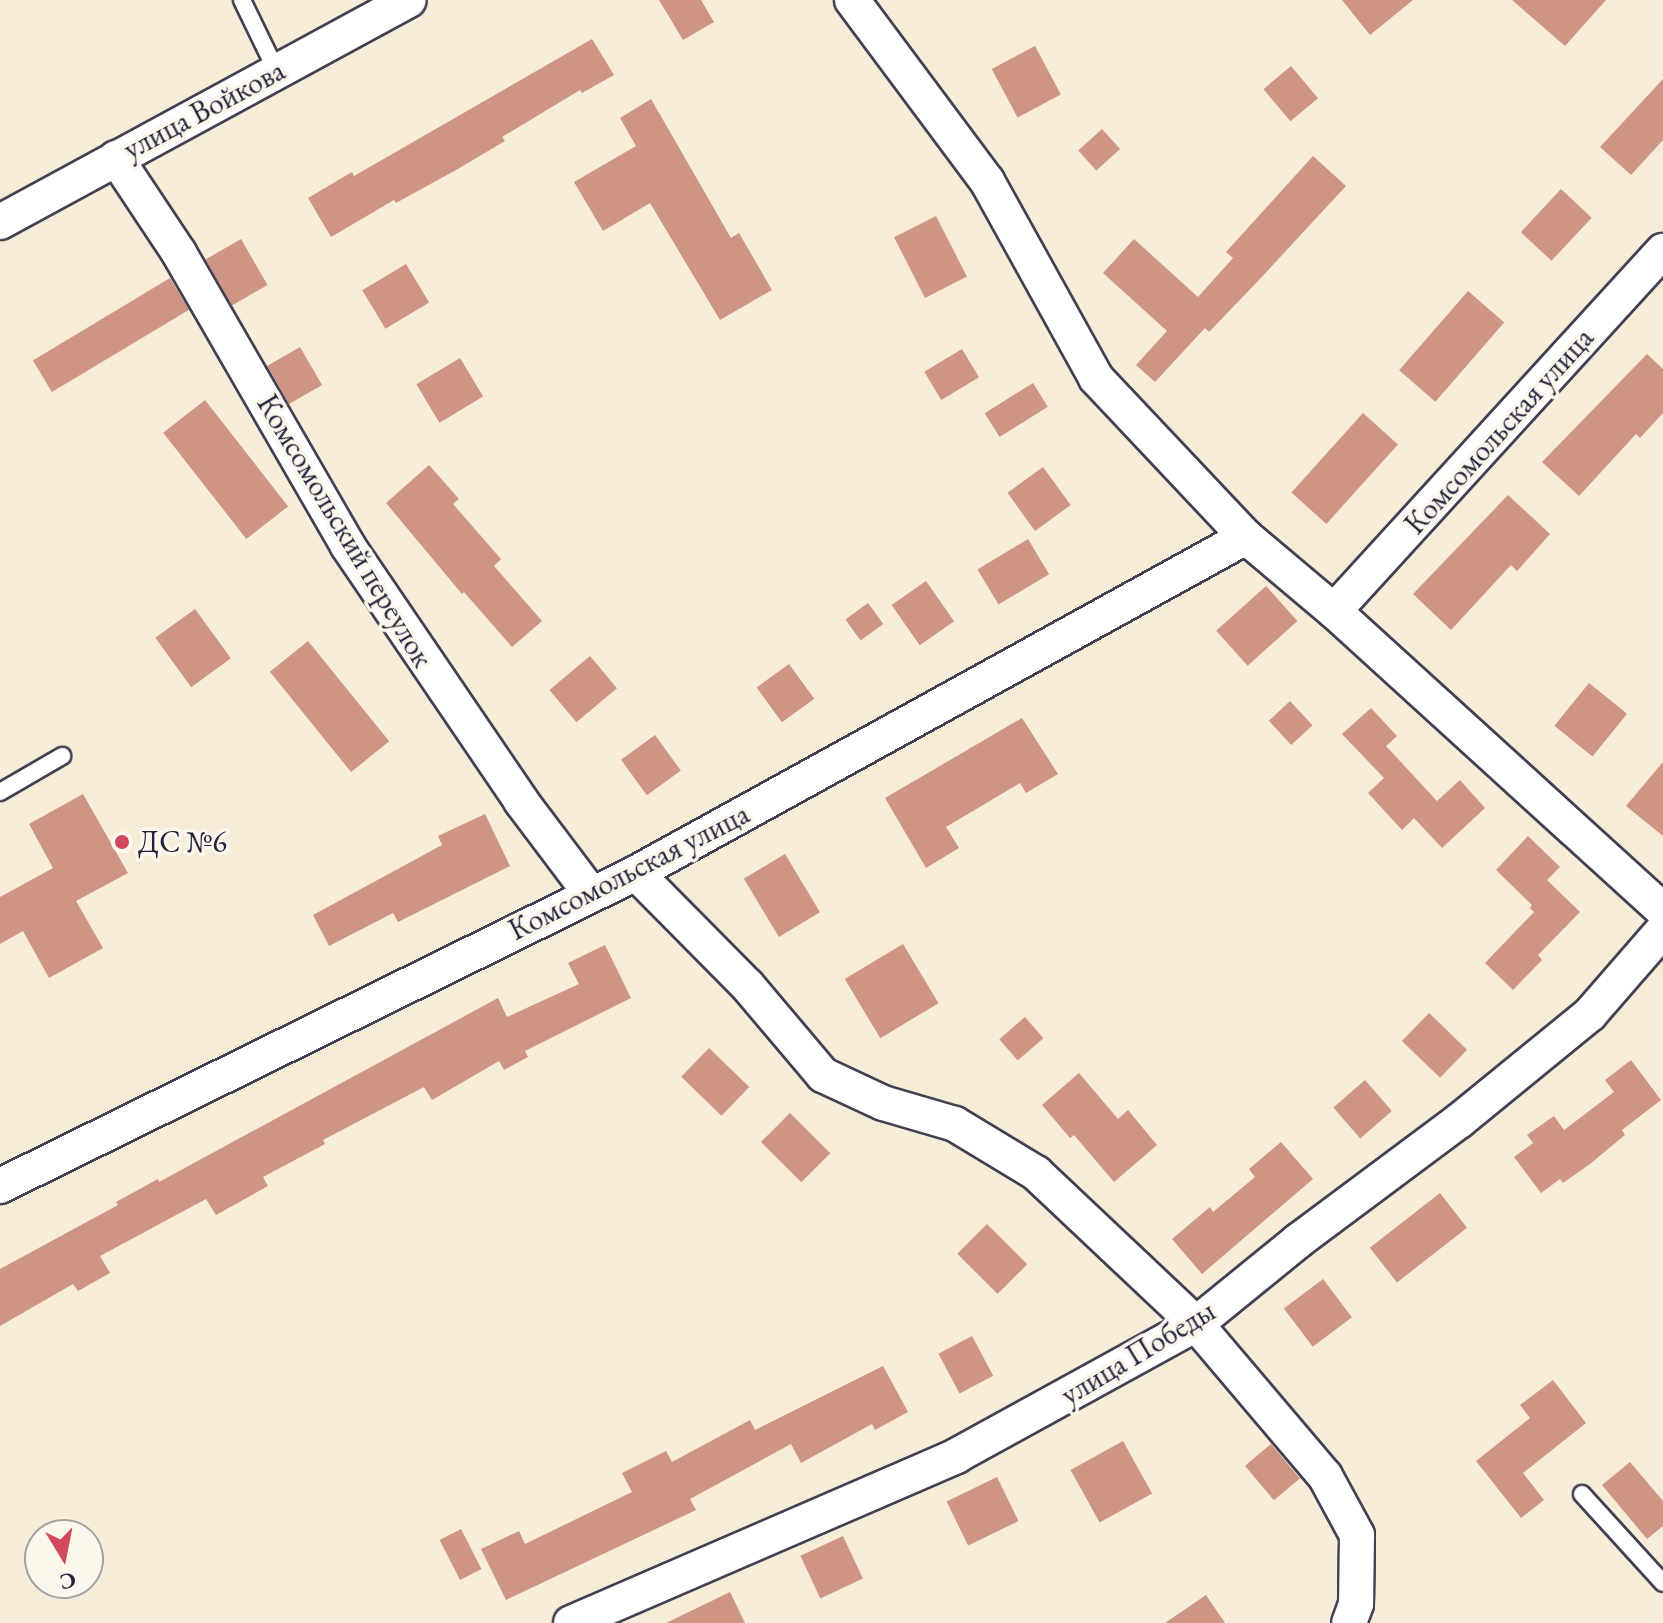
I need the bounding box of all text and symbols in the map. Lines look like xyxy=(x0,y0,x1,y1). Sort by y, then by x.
street label: улица Войкова xyxy=(117,52,291,168)
street label: Комсомольская улица xyxy=(1397,320,1601,542)
street label: Комсомольский переулок xyxy=(249,388,441,674)
street label: Комсомольская улица xyxy=(503,796,755,948)
place label: ДС №6 xyxy=(138,824,227,860)
marker: ДС №6 xyxy=(113,833,131,851)
street label: улица Победы xyxy=(1054,1293,1222,1413)
north arrow xyxy=(24,1519,104,1599)
text: С xyxy=(58,1566,78,1597)

